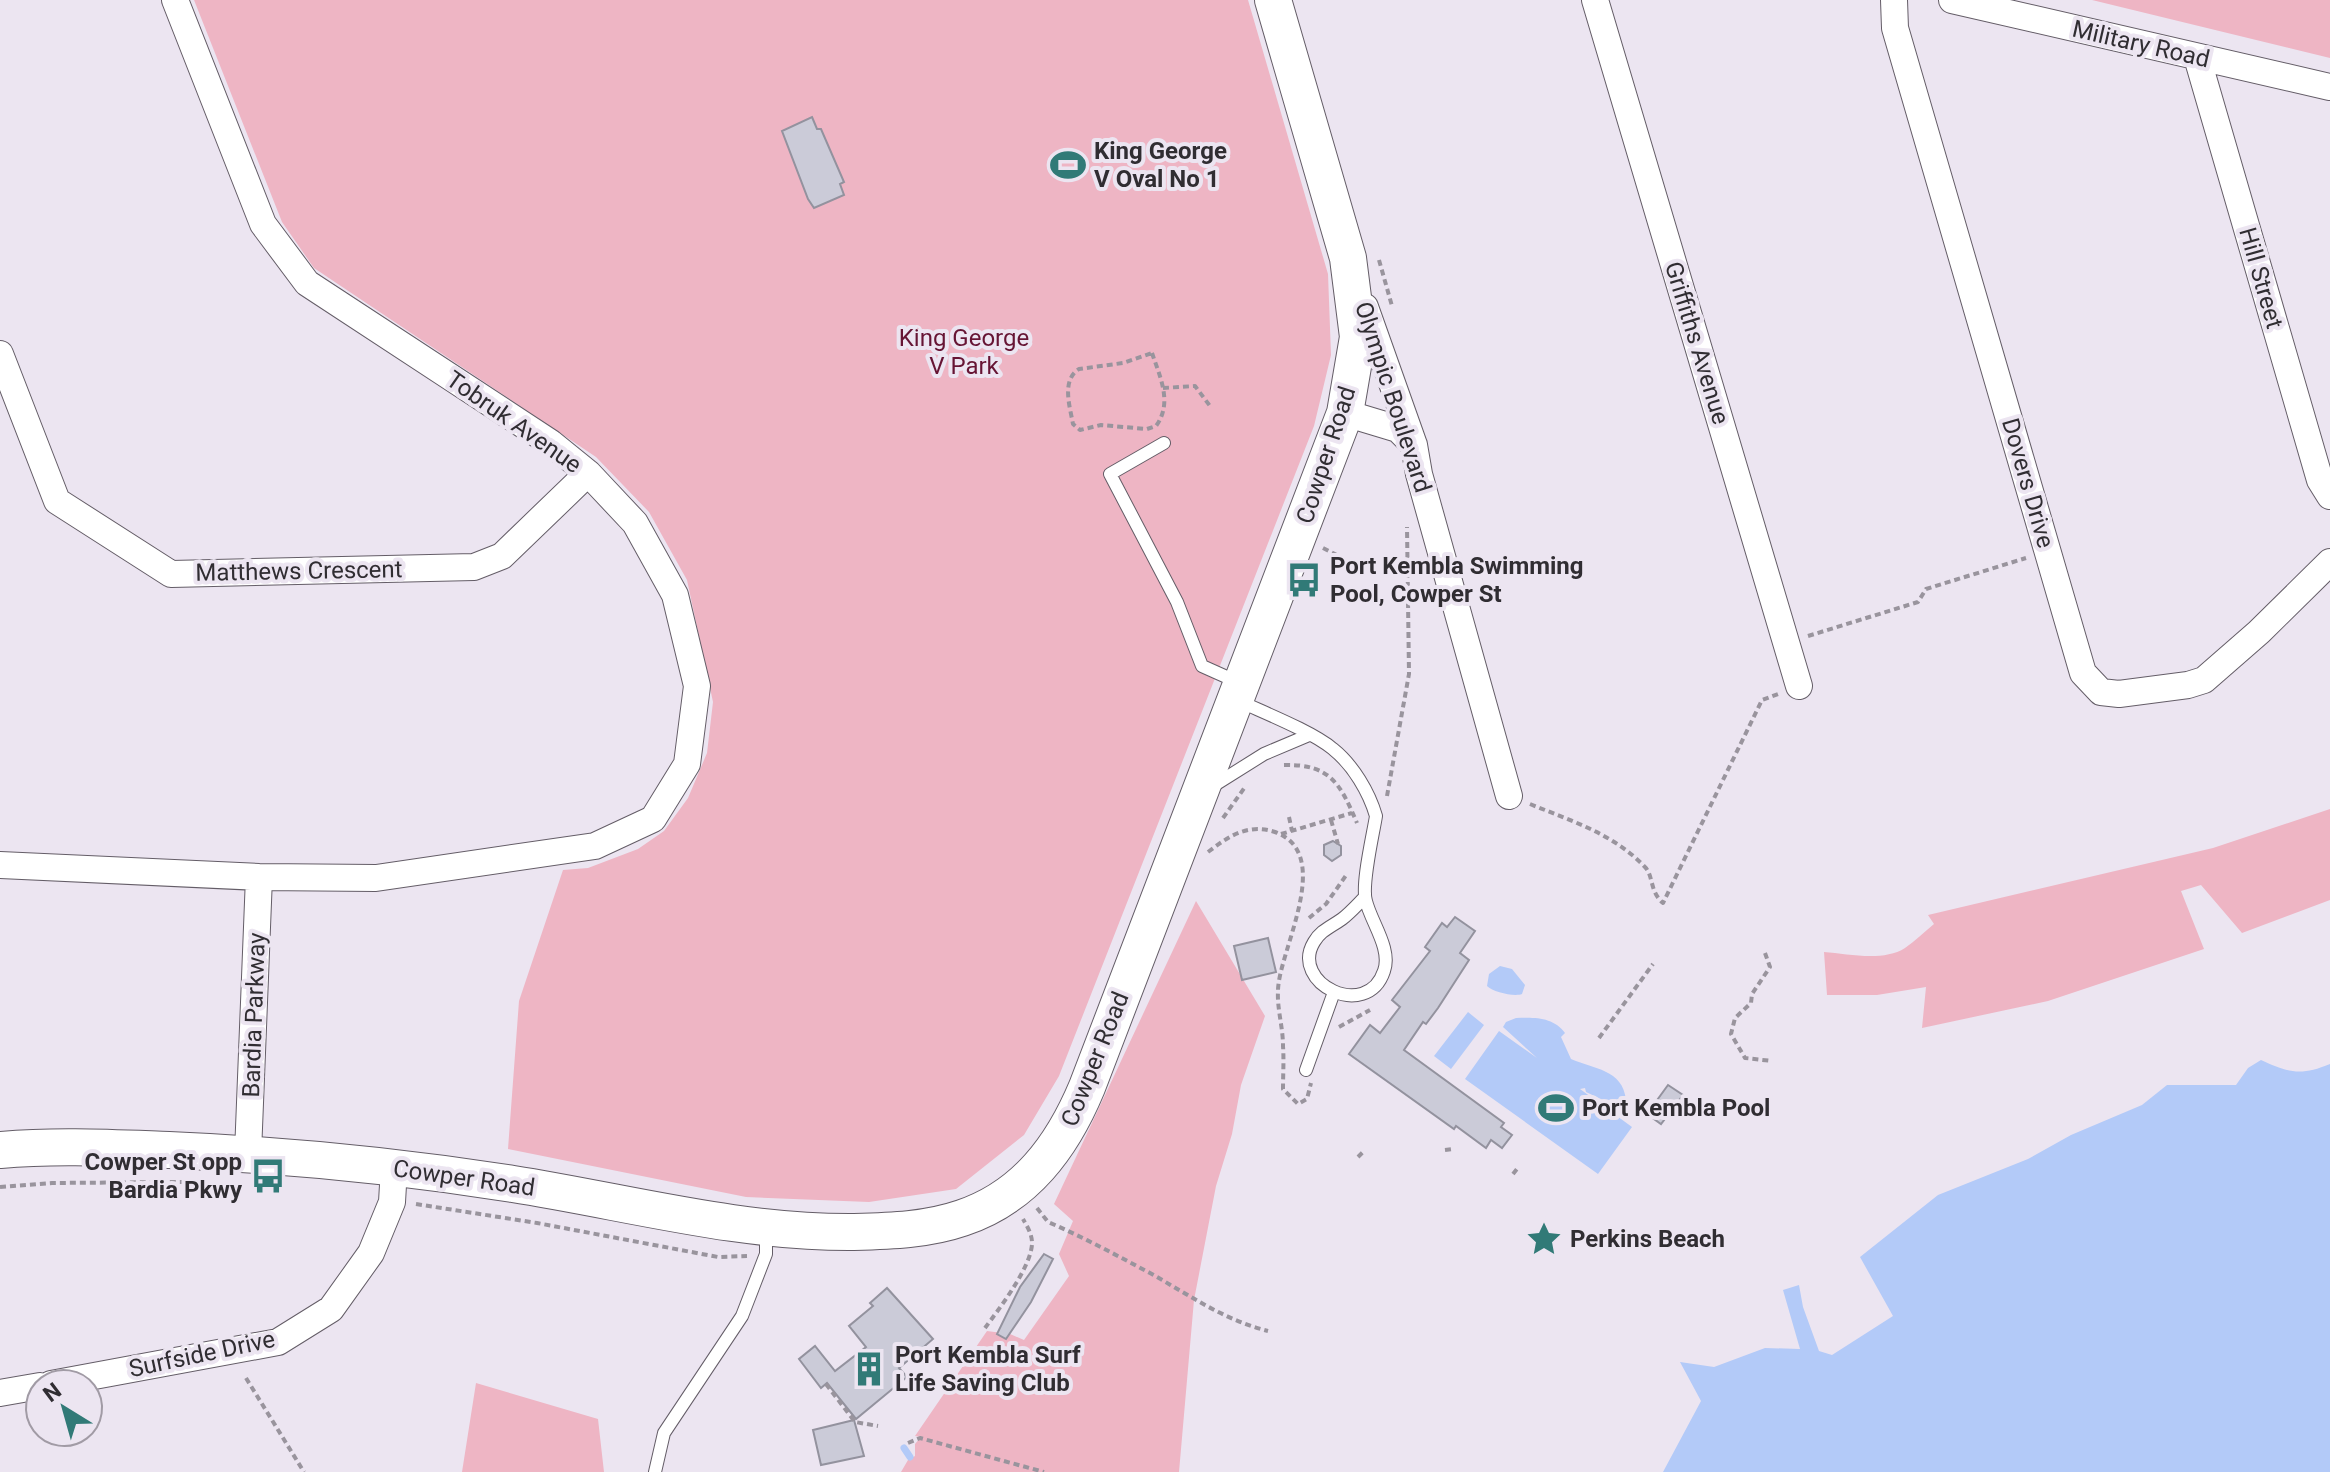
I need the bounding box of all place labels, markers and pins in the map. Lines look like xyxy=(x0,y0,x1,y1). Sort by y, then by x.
place label: King George V Oval No 1 xyxy=(1094,137,1227,193)
sports icon: King George V Oval No 1 xyxy=(1049,146,1087,184)
place label: Port Kembla Swimming Pool, Cowper St xyxy=(1330,552,1584,608)
bus stop icon: Port Kembla Swimming Pool, Cowper St xyxy=(1285,561,1323,599)
sports icon: Port Kembla Pool xyxy=(1537,1089,1575,1127)
place label: Port Kembla Pool xyxy=(1582,1094,1770,1122)
place label: Cowper St opp Bardia Pkwy xyxy=(85,1148,243,1204)
bus stop icon: Cowper St opp Bardia Pkwy xyxy=(249,1157,287,1195)
place icon: Perkins Beach xyxy=(1525,1220,1563,1258)
place label: Perkins Beach xyxy=(1570,1225,1725,1253)
place label: Port Kembla Surf Life Saving Club xyxy=(895,1341,1081,1397)
building icon: Port Kembla Surf Life Saving Club xyxy=(850,1350,888,1388)

